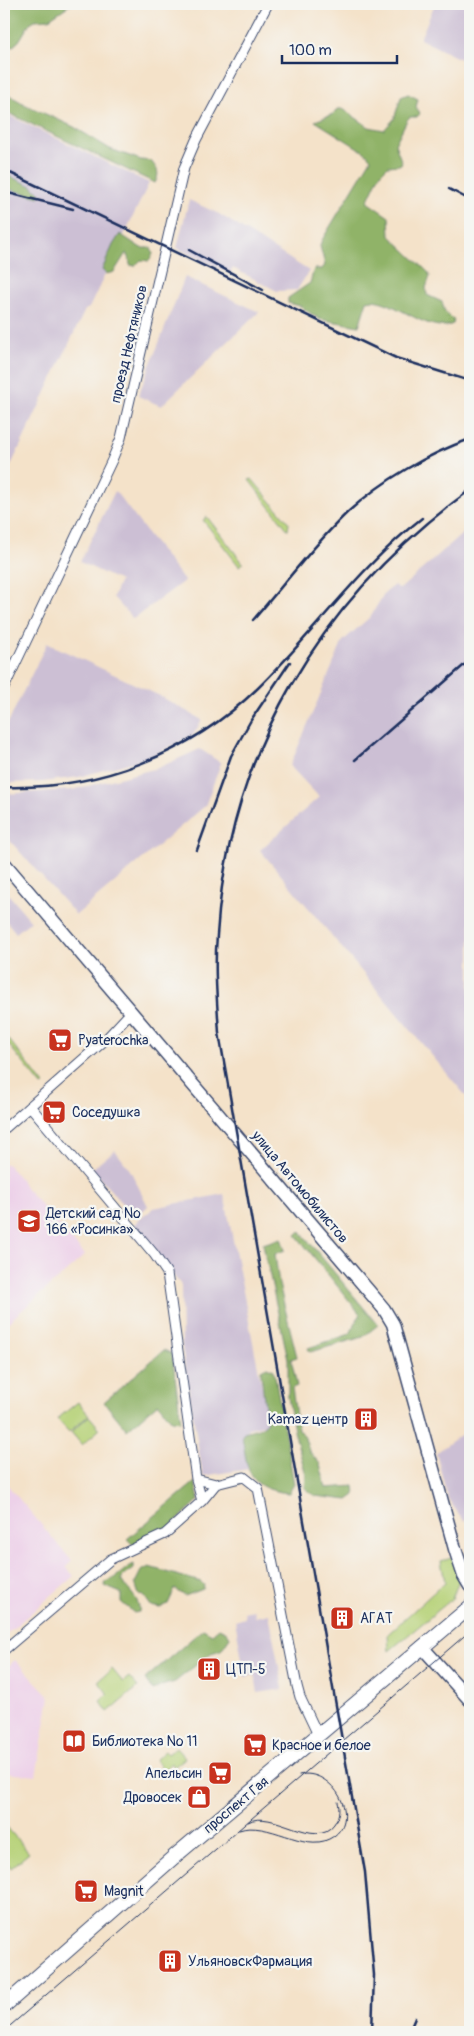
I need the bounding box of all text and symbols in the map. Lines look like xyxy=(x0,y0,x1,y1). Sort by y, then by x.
scale bar xyxy=(282,32,396,64)
text: 100 m xyxy=(289,41,332,60)
street label: проезд Нефтяников xyxy=(107,283,151,405)
supermarket icon: Pyaterochka xyxy=(47,1027,73,1053)
place label: Pyaterochka xyxy=(78,1032,149,1049)
supermarket icon: Соседушка xyxy=(41,1099,67,1125)
place label: Соседушка xyxy=(72,1104,140,1121)
street label: улица Автомобилистов xyxy=(247,1127,352,1247)
place label: Детский сад № 166 «Росинка» xyxy=(45,1205,141,1238)
school or university icon: Детский сад № 166 «Росинка» xyxy=(16,1208,42,1234)
building icon: Kamaz центр xyxy=(353,1406,379,1432)
place label: Kamaz центр xyxy=(267,1411,348,1428)
building icon: АГАТ xyxy=(329,1605,355,1631)
place label: АГАТ xyxy=(360,1610,393,1627)
building icon: ЦТП-5 xyxy=(196,1656,222,1682)
place label: ЦТП-5 xyxy=(226,1661,266,1678)
library icon: Библиотека № 11 xyxy=(61,1728,87,1754)
supermarket icon: Красное и белое xyxy=(242,1732,268,1758)
place label: Библиотека № 11 xyxy=(92,1733,197,1750)
place label: Красное и белое xyxy=(272,1737,371,1754)
supermarket icon: Апельсин xyxy=(207,1760,233,1786)
place label: Апельсин xyxy=(145,1765,202,1782)
street label: проспект Гая xyxy=(200,1773,272,1837)
shop icon: Дровосек xyxy=(186,1784,212,1810)
place label: Дровосек xyxy=(123,1789,182,1806)
supermarket icon: Magnit xyxy=(73,1878,99,1904)
place label: Magnit xyxy=(104,1883,144,1900)
building icon: УльяновскФармация xyxy=(157,1948,183,1974)
place label: УльяновскФармация xyxy=(188,1953,312,1970)

